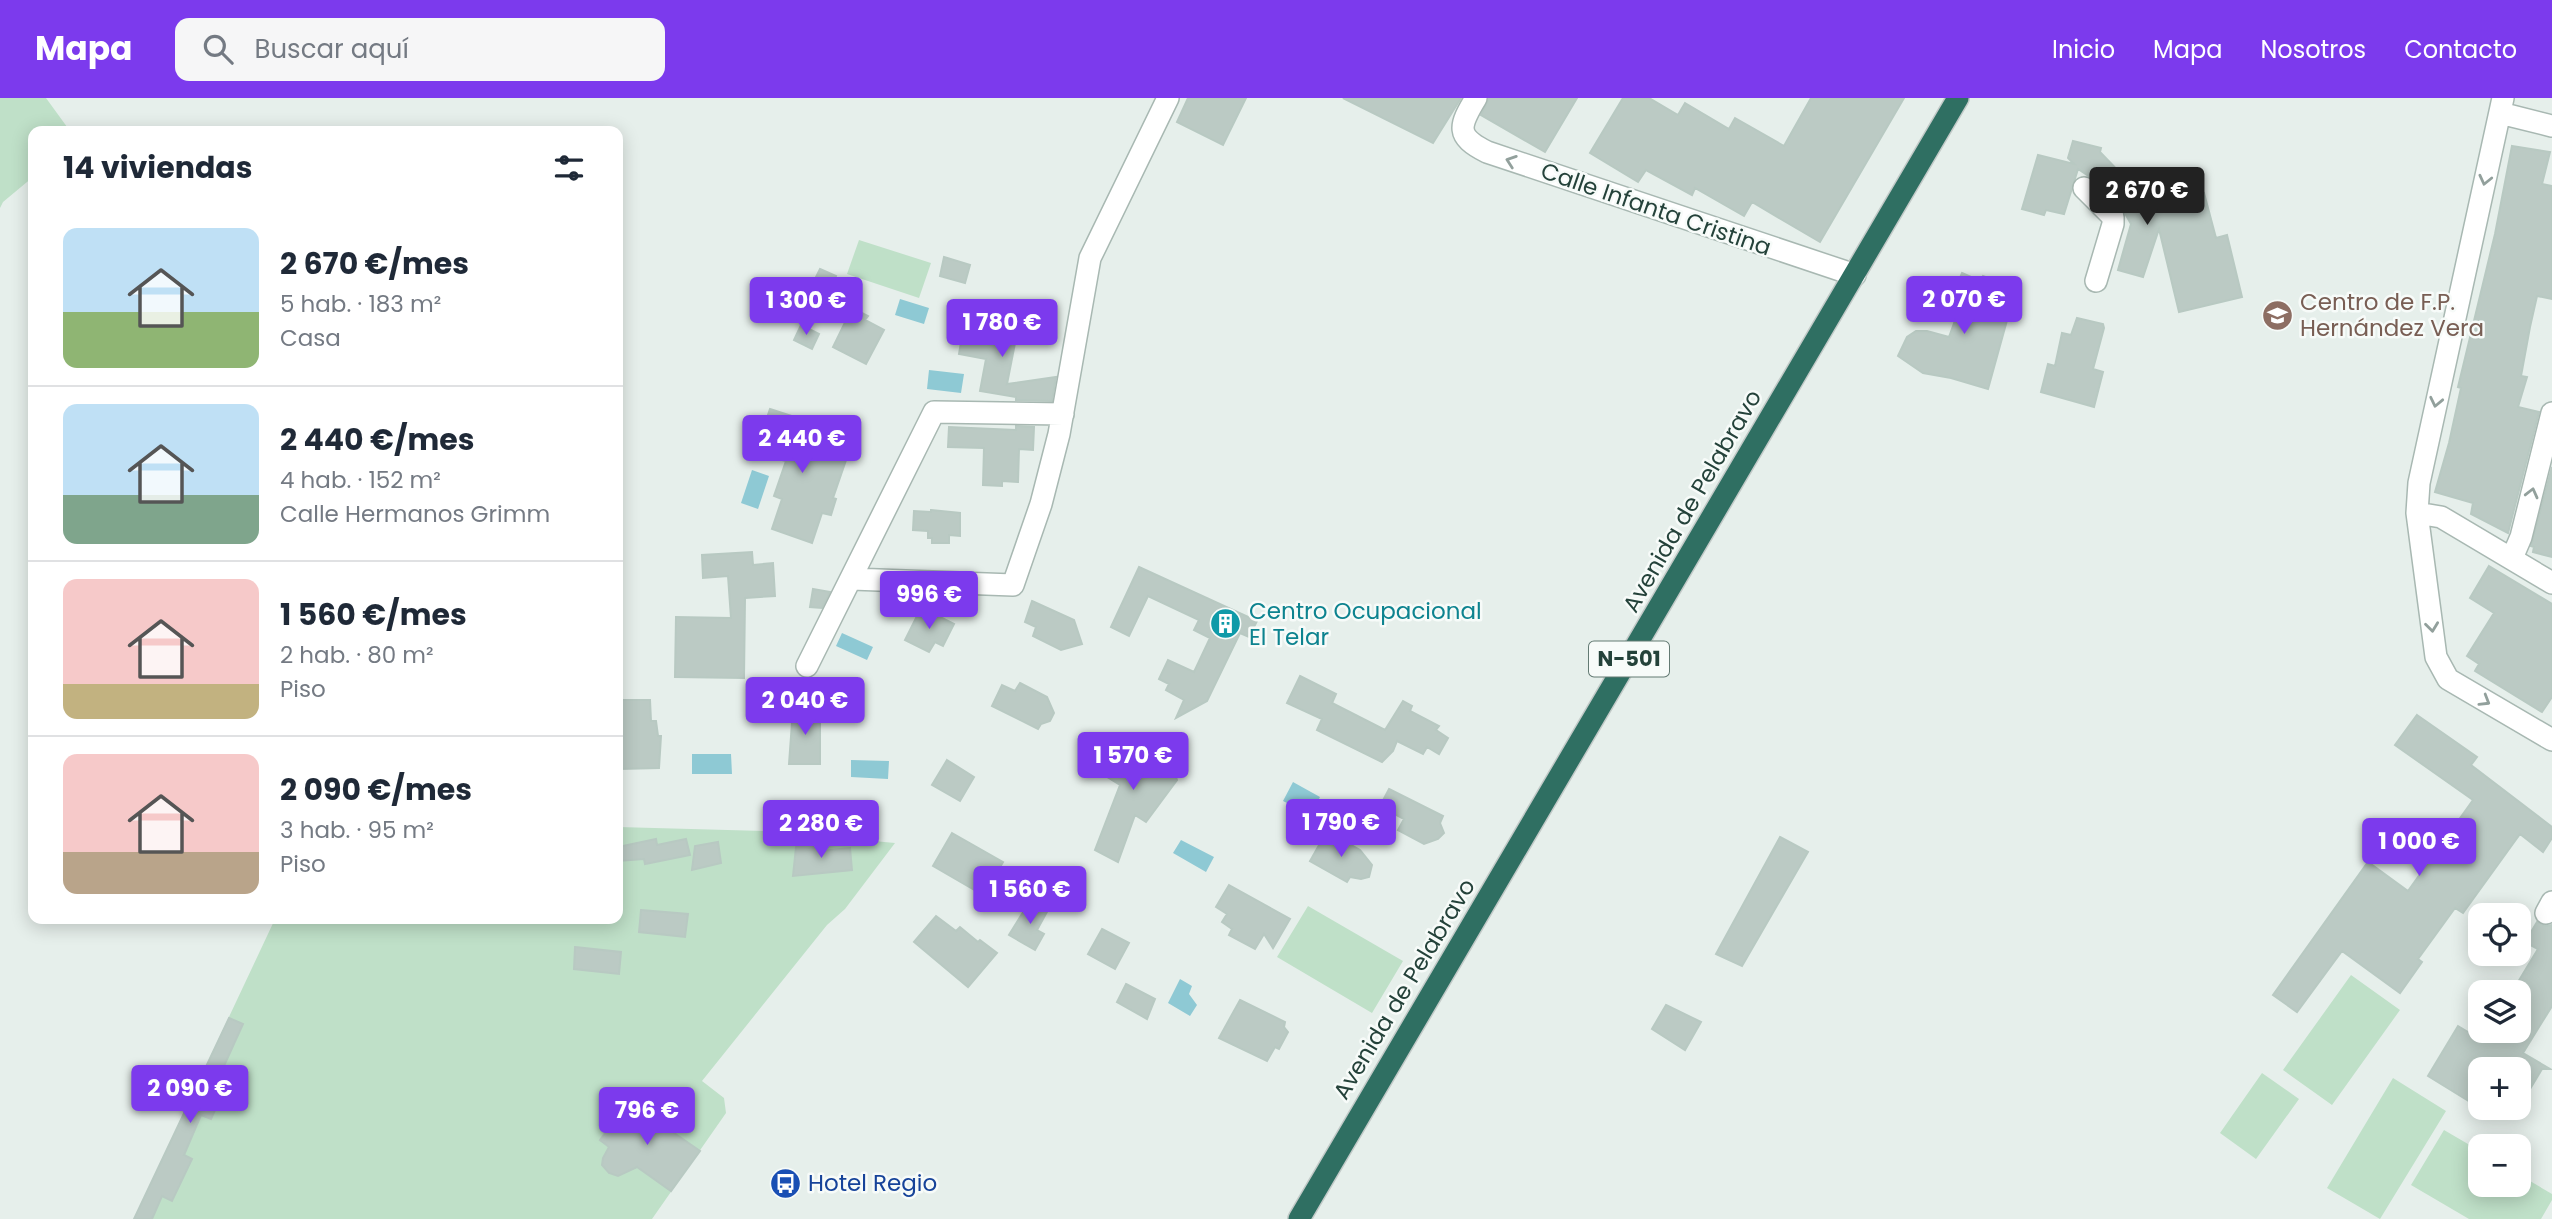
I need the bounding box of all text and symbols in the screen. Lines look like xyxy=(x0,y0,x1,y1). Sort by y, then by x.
search box xyxy=(175,18,665,81)
text: Mapa xyxy=(35,25,133,72)
icon: search xyxy=(199,30,237,68)
text: Buscar aquí xyxy=(255,31,409,67)
text: Inicio xyxy=(2052,33,2115,66)
text: Mapa xyxy=(2153,33,2222,66)
text: Nosotros xyxy=(2260,33,2366,66)
text: Contacto xyxy=(2404,33,2517,66)
text: 14 viviendas xyxy=(63,146,252,189)
icon: filters xyxy=(550,149,588,187)
one-way arrow xyxy=(1506,155,1518,169)
street label: Calle Infanta Cristina xyxy=(1537,155,1775,263)
pin: 2 670 € xyxy=(2082,167,2212,227)
text: 2 670 € xyxy=(2105,174,2189,206)
one-way arrow xyxy=(2479,174,2493,186)
text: 2 670 €/mes xyxy=(280,242,469,285)
icon: home xyxy=(119,256,203,340)
pin: 2 070 € xyxy=(1899,276,2029,336)
pin: 1 300 € xyxy=(741,278,871,337)
text: 2 070 € xyxy=(1922,283,2006,315)
text: 1 300 € xyxy=(766,284,846,316)
place label: Centro de F.P. Hernández Vera xyxy=(2300,286,2484,344)
text: 5 hab. · 183 m² xyxy=(280,288,441,320)
school or university icon: Centro de F.P. Hernández Vera xyxy=(2260,298,2294,332)
pin: 1 780 € xyxy=(937,300,1067,359)
text: 1 780 € xyxy=(963,306,1041,338)
text: Casa xyxy=(280,322,341,354)
street label: Avenida de Pelabravo xyxy=(1615,384,1769,618)
one-way arrow xyxy=(2429,396,2444,408)
pin: 2 440 € xyxy=(737,416,867,475)
text: 2 440 €/mes xyxy=(280,418,475,461)
text: 2 440 € xyxy=(758,422,846,454)
icon: home xyxy=(119,432,203,516)
text: 4 hab. · 152 m² xyxy=(280,464,441,496)
one-way arrow xyxy=(2524,487,2538,499)
text: Calle Hermanos Grimm xyxy=(280,498,550,530)
pin: 996 € xyxy=(880,572,978,631)
text: 996 € xyxy=(896,578,962,610)
text: 1 560 €/mes xyxy=(280,593,467,636)
place label: Centro Ocupacional El Telar xyxy=(1249,595,1482,653)
icon: home xyxy=(119,607,203,691)
building icon: Centro Ocupacional El Telar xyxy=(1209,607,1243,641)
one-way arrow xyxy=(2424,621,2439,633)
text: 2 hab. · 80 m² xyxy=(280,639,434,671)
road number: N-501 xyxy=(1589,642,1669,676)
text: Piso xyxy=(280,673,326,705)
pin: 2 040 € xyxy=(740,678,870,737)
text: 2 040 € xyxy=(762,684,848,716)
one-way arrow xyxy=(2478,693,2491,706)
pin: 1 570 € xyxy=(1068,732,1198,792)
text: 1 570 € xyxy=(1094,739,1172,771)
text: 2 090 €/mes xyxy=(280,768,472,811)
icon: home xyxy=(119,782,203,866)
pin: 2 280 € xyxy=(756,800,886,860)
pin: 1 790 € xyxy=(1276,800,1406,859)
text: 1 790 € xyxy=(1302,806,1380,838)
text: 2 280 € xyxy=(779,807,863,839)
text: 3 hab. · 95 m² xyxy=(280,814,434,846)
pin: 1 000 € xyxy=(2354,818,2484,878)
text: 1 000 € xyxy=(2378,825,2460,857)
text: Piso xyxy=(280,848,326,880)
pin: 1 560 € xyxy=(965,866,1095,926)
text: 1 560 € xyxy=(989,873,1071,905)
street label: Avenida de Pelabravo xyxy=(1325,873,1483,1105)
map controls xyxy=(2468,903,2531,1197)
button: locate xyxy=(2468,903,2531,966)
button: layers xyxy=(2468,980,2531,1043)
button: + xyxy=(2468,1057,2531,1120)
pin: 2 090 € xyxy=(125,1066,255,1125)
text: 2 090 € xyxy=(147,1072,233,1104)
pin: 796 € xyxy=(598,1088,696,1147)
text: 796 € xyxy=(615,1094,679,1126)
button: − xyxy=(2468,1134,2531,1197)
bus stop icon: Hotel Regio xyxy=(768,1166,802,1200)
place label: Hotel Regio xyxy=(808,1167,937,1199)

